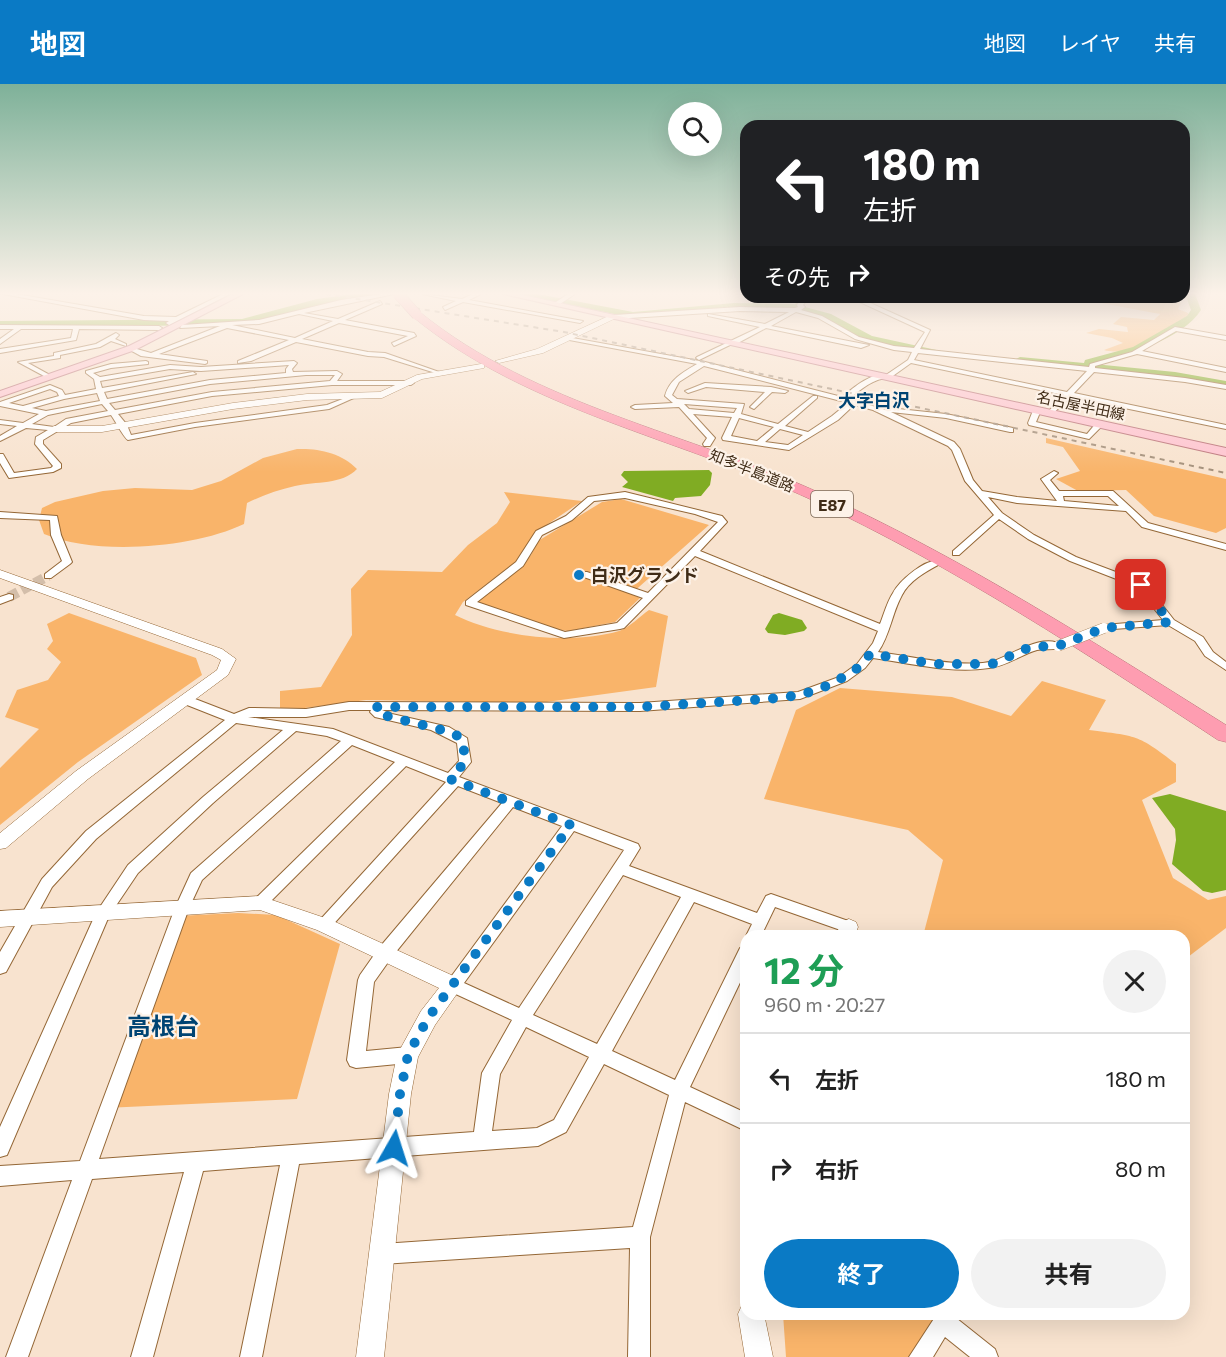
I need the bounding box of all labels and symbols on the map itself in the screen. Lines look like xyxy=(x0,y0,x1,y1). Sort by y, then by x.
street label: 名古屋半田線 xyxy=(1035,387,1127,423)
district label: 大字白沢 xyxy=(838,389,910,411)
street label: 知多半島道路 xyxy=(707,445,797,495)
road number: E87 xyxy=(811,491,853,517)
pin xyxy=(1115,559,1166,610)
place label: 白沢グランド xyxy=(591,564,699,586)
marker: 白沢グランド xyxy=(572,568,586,582)
district label: 高根台 xyxy=(127,1011,199,1040)
position arrow xyxy=(362,1116,426,1180)

